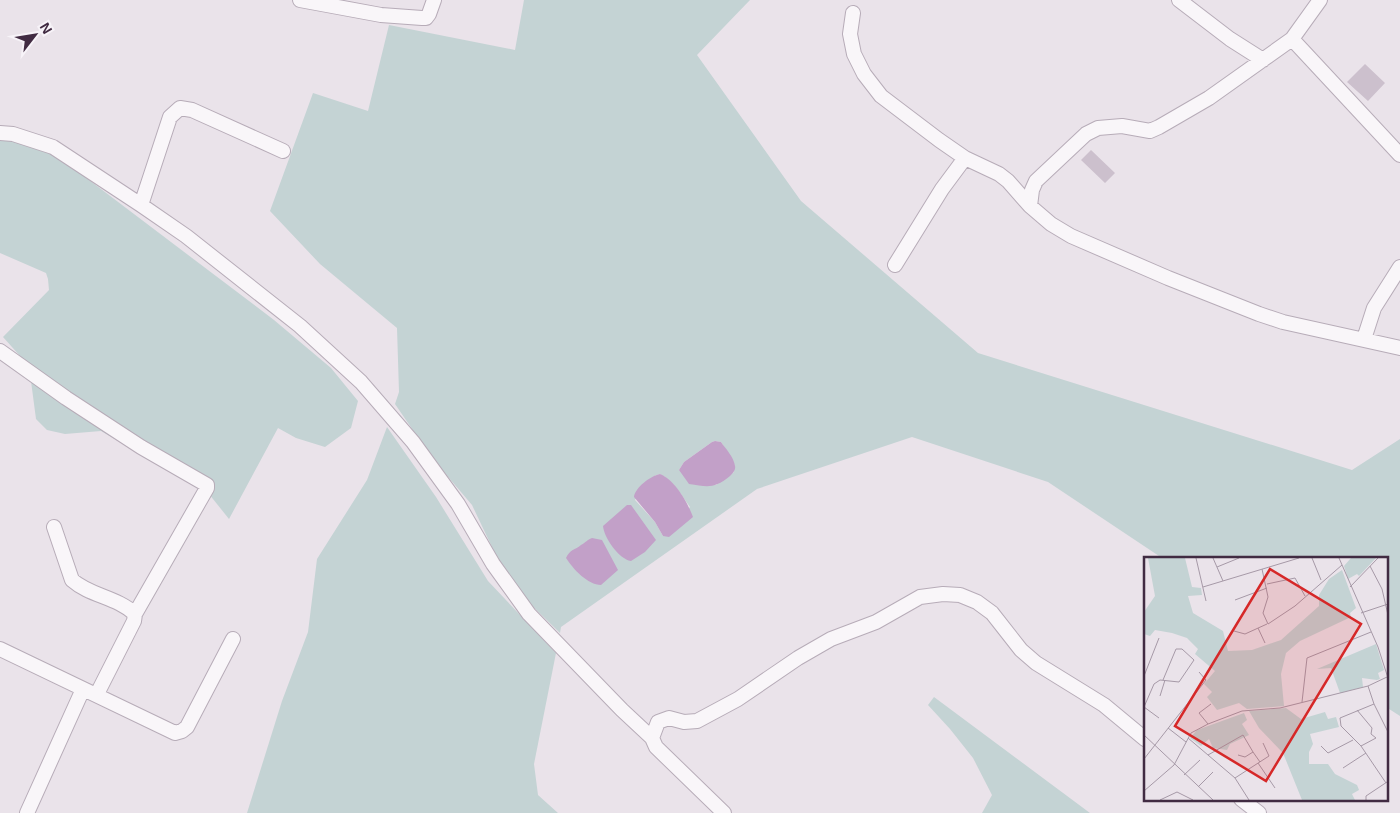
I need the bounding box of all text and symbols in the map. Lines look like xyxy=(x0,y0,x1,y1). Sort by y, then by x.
north arrow xyxy=(10,10,60,60)
text: N xyxy=(37,20,56,37)
inset map xyxy=(1144,557,1388,800)

